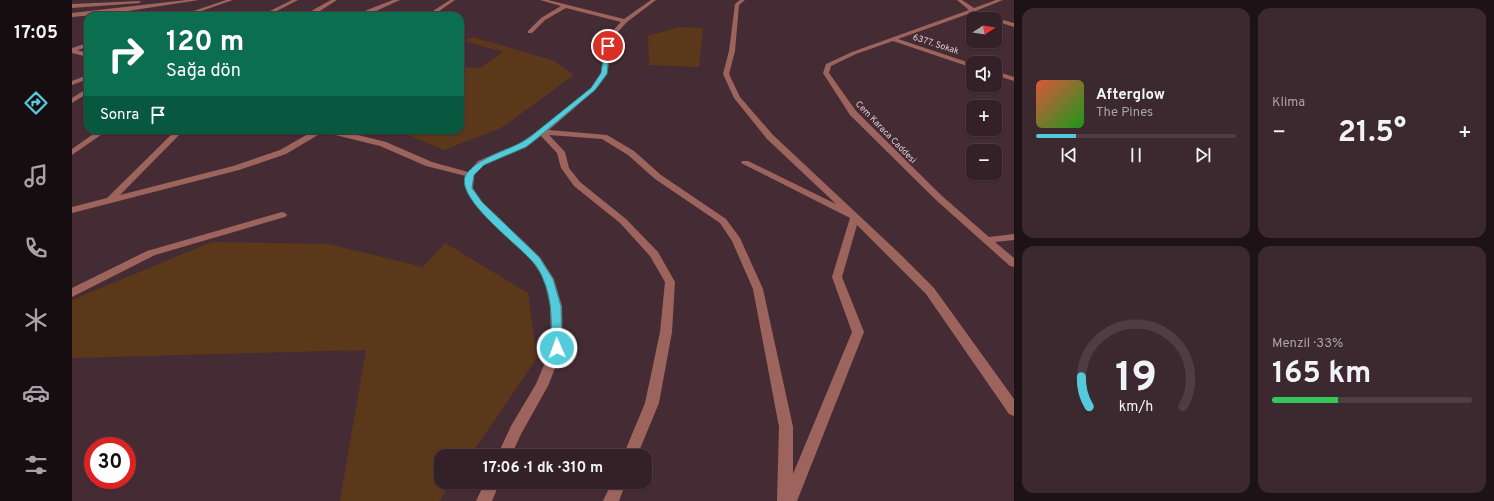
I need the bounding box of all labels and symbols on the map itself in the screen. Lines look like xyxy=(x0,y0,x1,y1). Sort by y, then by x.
north arrow xyxy=(966,12,1002,48)
pin xyxy=(591,29,625,63)
street label: 6377. Sokak xyxy=(911,32,961,57)
street label: Cem Karaca Caddesi xyxy=(853,99,918,166)
position arrow xyxy=(536,327,578,369)
speed limit sign: 30 xyxy=(84,437,136,489)

